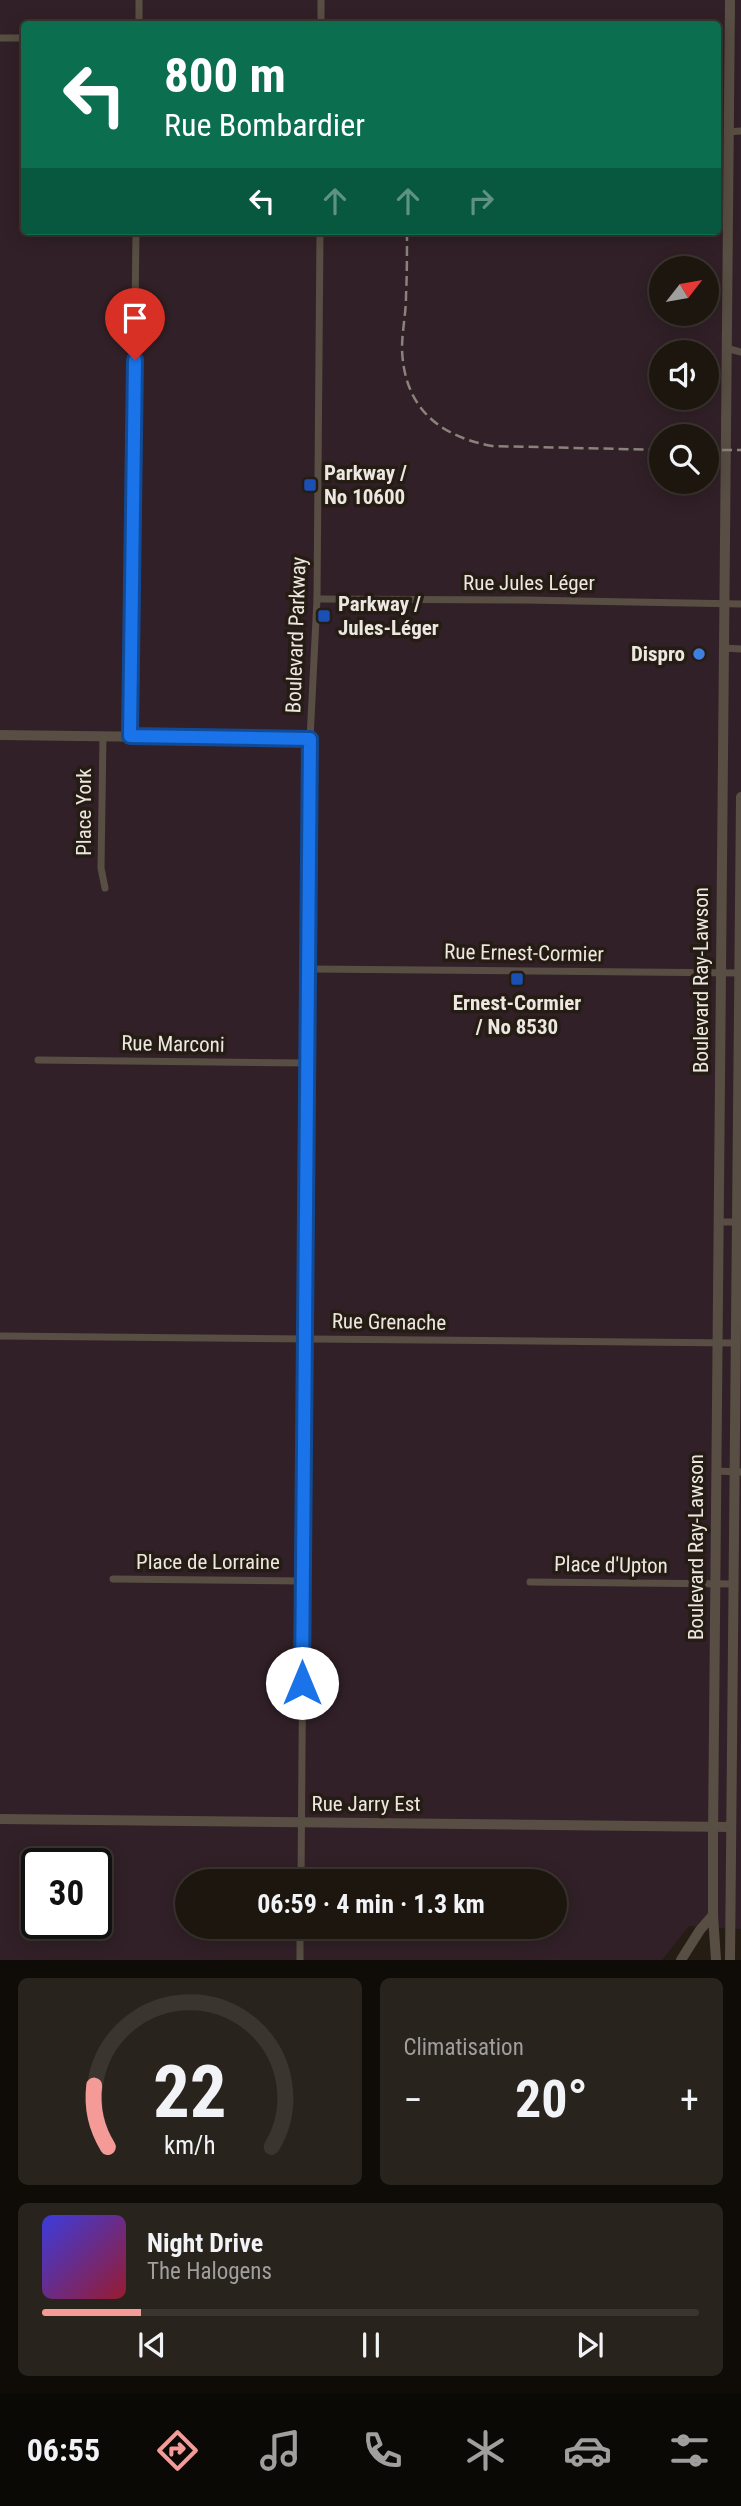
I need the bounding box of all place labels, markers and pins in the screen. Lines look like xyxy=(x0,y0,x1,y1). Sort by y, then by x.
pin xyxy=(105,288,165,360)
place label: Parkway / No 10600 xyxy=(324,461,407,509)
marker: Parkway / No 10600 xyxy=(302,477,318,493)
place label: Parkway / Jules-Léger xyxy=(338,592,439,640)
marker: Parkway / Jules-Léger xyxy=(316,608,332,624)
place label: Dispro xyxy=(631,642,685,666)
marker: Dispro xyxy=(691,646,707,662)
marker: Ernest-Cormier / No 8530 xyxy=(509,971,525,987)
place label: Ernest-Cormier / No 8530 xyxy=(453,991,581,1039)

